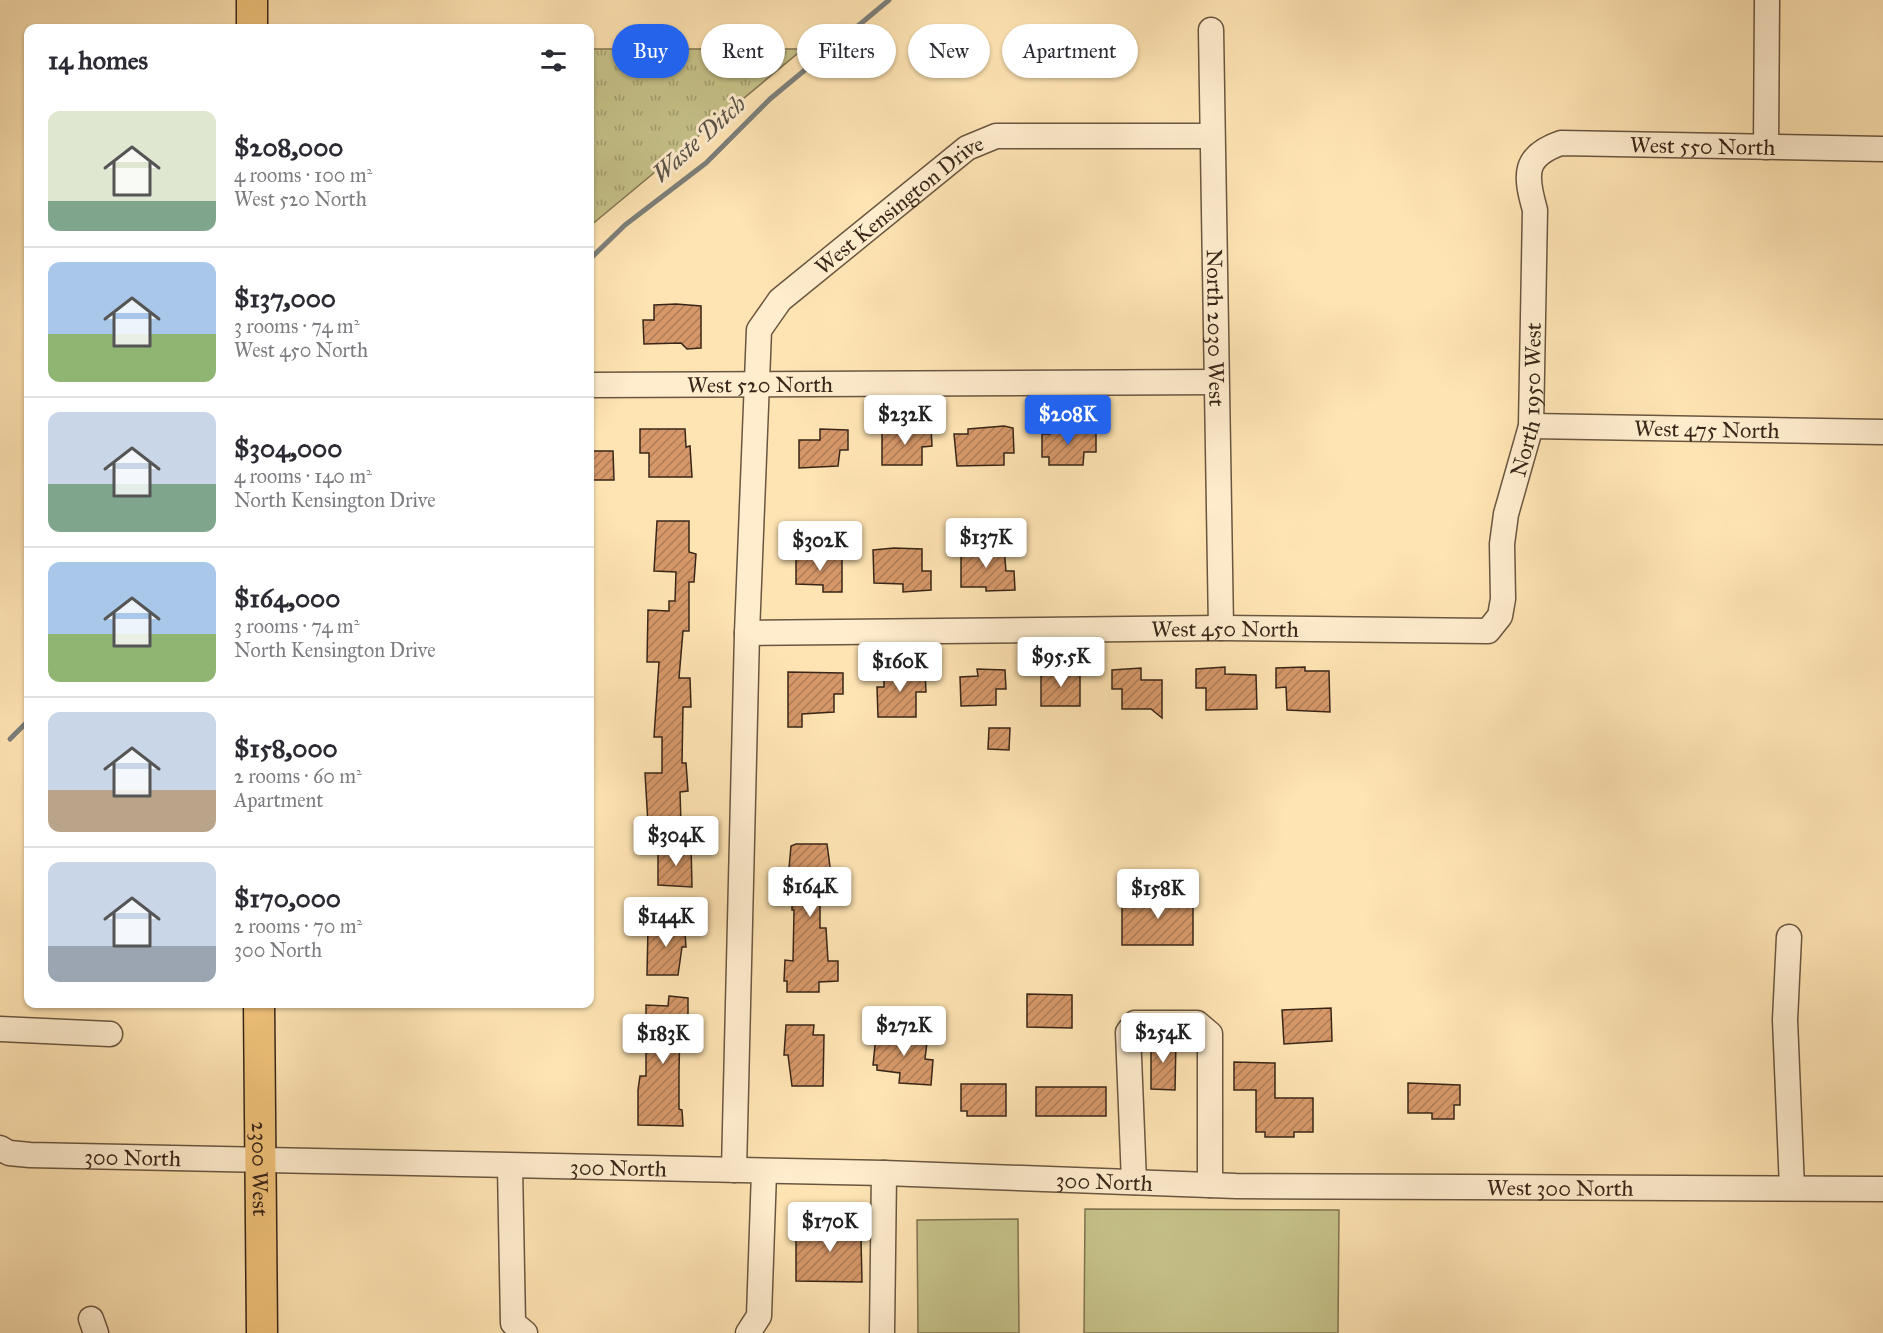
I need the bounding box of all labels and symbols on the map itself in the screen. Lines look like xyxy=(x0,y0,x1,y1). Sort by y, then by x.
water label: Waste Ditch xyxy=(646,89,752,189)
street label: West Kensington Drive xyxy=(809,129,987,280)
street label: West 550 North xyxy=(1630,131,1776,160)
street label: North 2030 West xyxy=(1201,249,1231,407)
street label: North 1950 West xyxy=(1504,322,1546,480)
street label: West 520 North xyxy=(687,370,833,398)
pin: $232K xyxy=(863,395,947,446)
pin: $208K xyxy=(1026,395,1110,446)
street label: West 475 North xyxy=(1634,414,1780,444)
pin: $137K xyxy=(944,518,1028,569)
pin: $302K xyxy=(778,521,862,572)
street label: West 450 North xyxy=(1151,614,1299,642)
pin: $95.5K xyxy=(1012,637,1110,688)
pin: $160K xyxy=(858,642,942,693)
pin: $304K xyxy=(634,816,718,867)
pin: $164K xyxy=(768,867,852,918)
pin: $158K xyxy=(1116,869,1200,920)
pin: $144K xyxy=(624,897,708,948)
pin: $272K xyxy=(862,1006,946,1057)
pin: $254K xyxy=(1121,1013,1205,1064)
pin: $183K xyxy=(621,1014,705,1065)
street label: 2300 West xyxy=(247,1121,274,1217)
street label: 300 North xyxy=(84,1143,181,1172)
street label: 300 North xyxy=(570,1153,667,1182)
street label: 300 North xyxy=(1055,1166,1153,1196)
street label: West 300 North xyxy=(1487,1174,1634,1201)
pin: $170K xyxy=(788,1202,872,1253)

